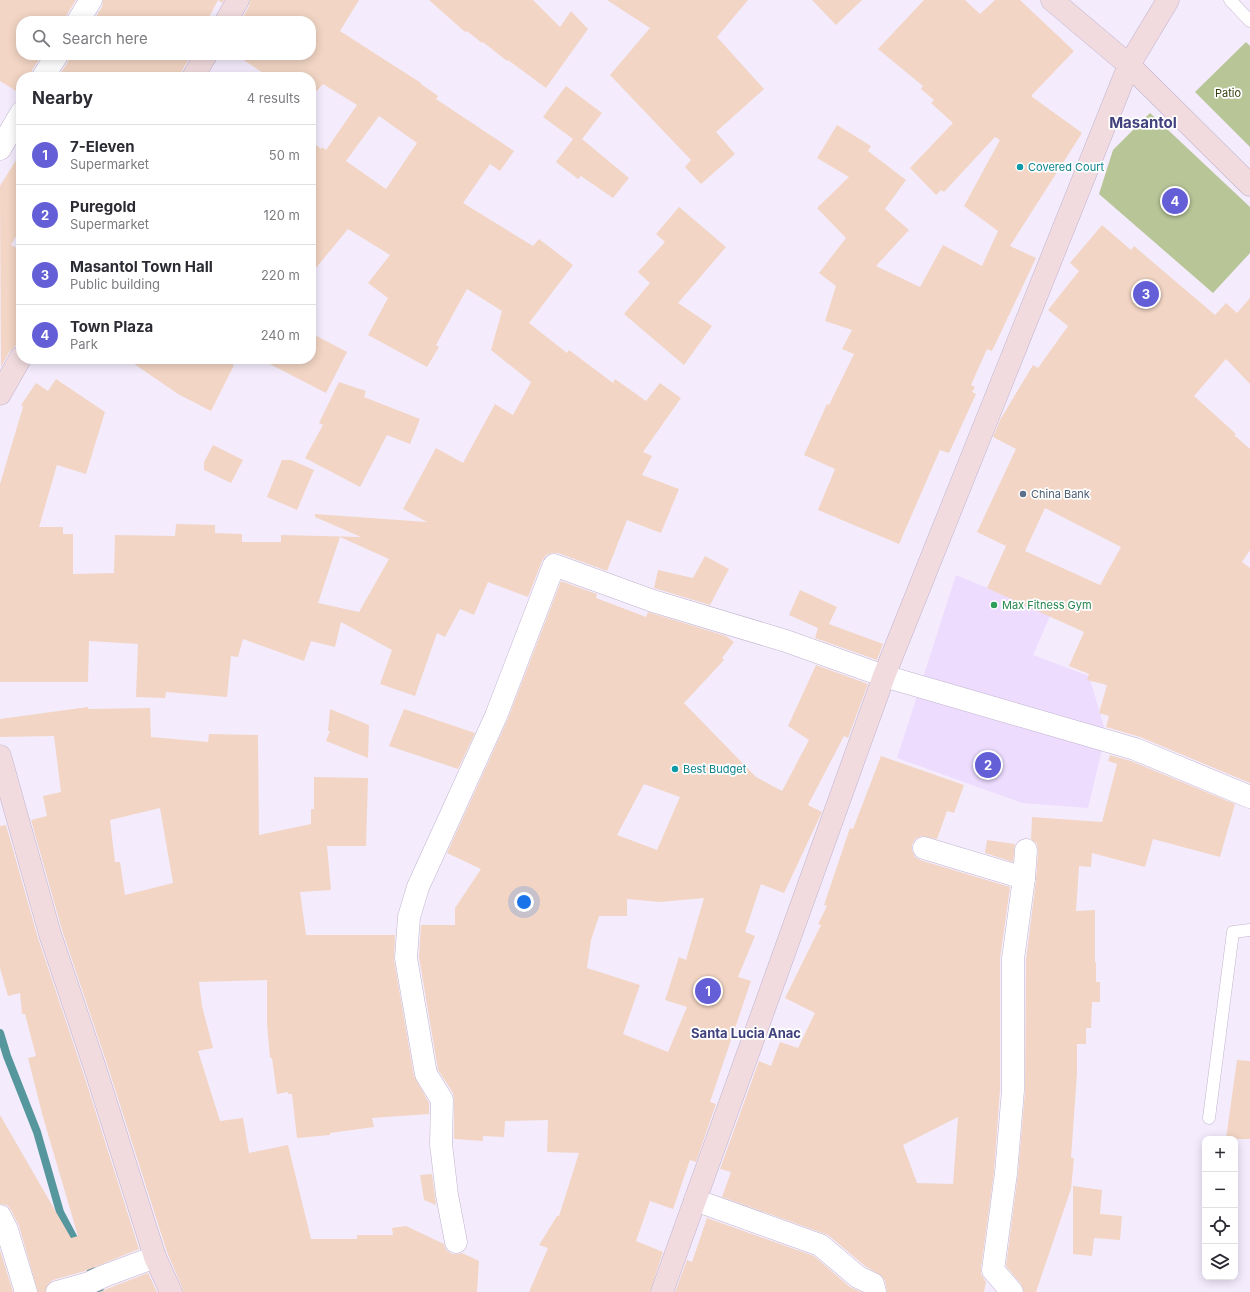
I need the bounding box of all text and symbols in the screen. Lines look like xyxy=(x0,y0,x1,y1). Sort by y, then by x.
search box xyxy=(16,16,316,60)
icon: search xyxy=(30,27,52,49)
text: Search here xyxy=(62,29,148,48)
park label: Patio xyxy=(1215,86,1241,100)
text: Nearby xyxy=(32,88,93,108)
text: 4 results xyxy=(247,90,300,106)
district label: Masantol xyxy=(1109,113,1177,132)
text: 7-Eleven xyxy=(70,137,135,156)
text: 1 xyxy=(42,147,48,163)
text: 50 m xyxy=(269,147,300,163)
text: Supermarket xyxy=(70,156,149,172)
place label: Covered Court xyxy=(1028,160,1104,174)
marker: Covered Court xyxy=(1015,162,1025,172)
pin: 4 xyxy=(1162,186,1188,216)
text: Puregold xyxy=(70,197,136,216)
text: 2 xyxy=(41,207,49,223)
text: 120 m xyxy=(264,207,300,223)
text: Supermarket xyxy=(70,216,149,232)
text: Masantol Town Hall xyxy=(70,257,213,276)
text: 3 xyxy=(41,267,49,283)
text: 220 m xyxy=(261,267,300,283)
text: Public building xyxy=(70,276,160,292)
pin: 3 xyxy=(1133,279,1159,309)
text: Town Plaza xyxy=(70,317,153,336)
text: 4 xyxy=(41,327,49,343)
text: 240 m xyxy=(261,327,300,343)
text: Park xyxy=(70,336,98,352)
place label: China Bank xyxy=(1031,487,1090,501)
marker: China Bank xyxy=(1018,489,1028,499)
place label: Max Fitness Gym xyxy=(1002,598,1092,612)
marker: Max Fitness Gym xyxy=(989,600,999,610)
pin: 2 xyxy=(975,750,1001,780)
place label: Best Budget xyxy=(683,762,747,776)
marker: Best Budget xyxy=(670,764,680,774)
your location xyxy=(514,892,534,912)
pin: 1 xyxy=(695,976,721,1006)
district label: Santa Lucia Anac xyxy=(691,1025,801,1041)
map controls xyxy=(1202,1136,1238,1280)
button: + xyxy=(1202,1136,1238,1172)
button: − xyxy=(1202,1172,1238,1208)
button: locate xyxy=(1202,1208,1238,1244)
button: layers xyxy=(1202,1244,1238,1280)

